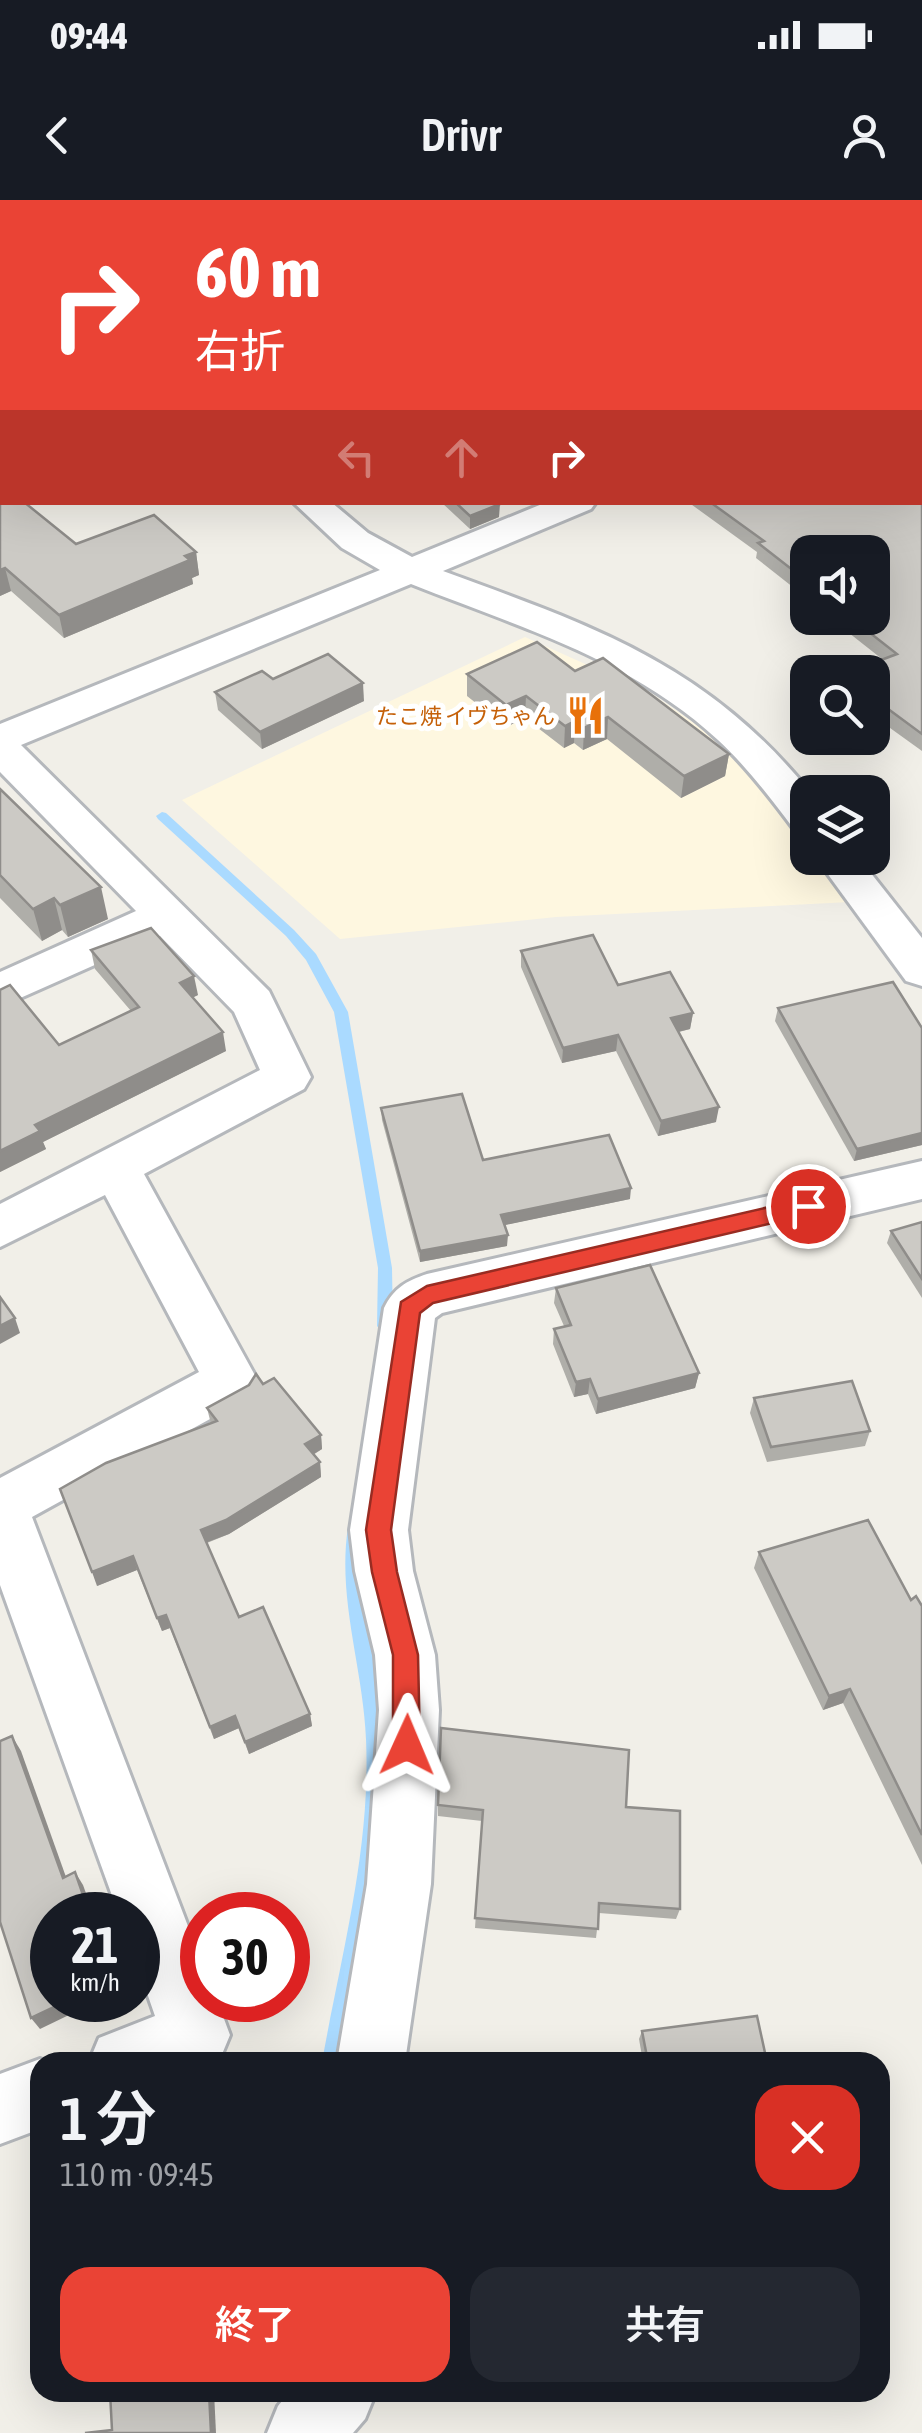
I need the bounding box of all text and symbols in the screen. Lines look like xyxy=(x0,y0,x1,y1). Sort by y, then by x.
text: 09:44 xyxy=(50,14,128,57)
icon: back xyxy=(30,108,85,163)
icon: person xyxy=(837,108,892,163)
text: Drivr xyxy=(421,109,501,161)
text: 60 m xyxy=(195,232,321,312)
icon: right xyxy=(30,240,160,370)
text: 右折 xyxy=(195,325,285,377)
icon: left xyxy=(329,430,384,485)
icon: ahead xyxy=(434,430,489,485)
icon: right xyxy=(539,430,594,485)
map controls xyxy=(790,535,890,875)
button: sound xyxy=(790,535,890,635)
button: search xyxy=(790,655,890,755)
restaurant icon: たこ焼 イヴちゃん xyxy=(564,695,606,737)
place label: たこ焼 イヴちゃん xyxy=(376,703,555,729)
button: layers xyxy=(790,775,890,875)
pin xyxy=(766,1164,851,1249)
icon: arrive xyxy=(781,1179,836,1234)
position arrow xyxy=(355,1693,459,1797)
speed limit sign: 30 xyxy=(180,1892,310,2022)
text: 21 xyxy=(71,1916,118,1974)
text: km/h xyxy=(70,1968,120,1996)
text: 1 分 xyxy=(60,2084,156,2153)
button: close xyxy=(755,2085,860,2190)
text: 110 m · 09:45 xyxy=(60,2156,214,2193)
button: 終了 xyxy=(60,2267,450,2382)
button: 共有 xyxy=(470,2267,860,2382)

